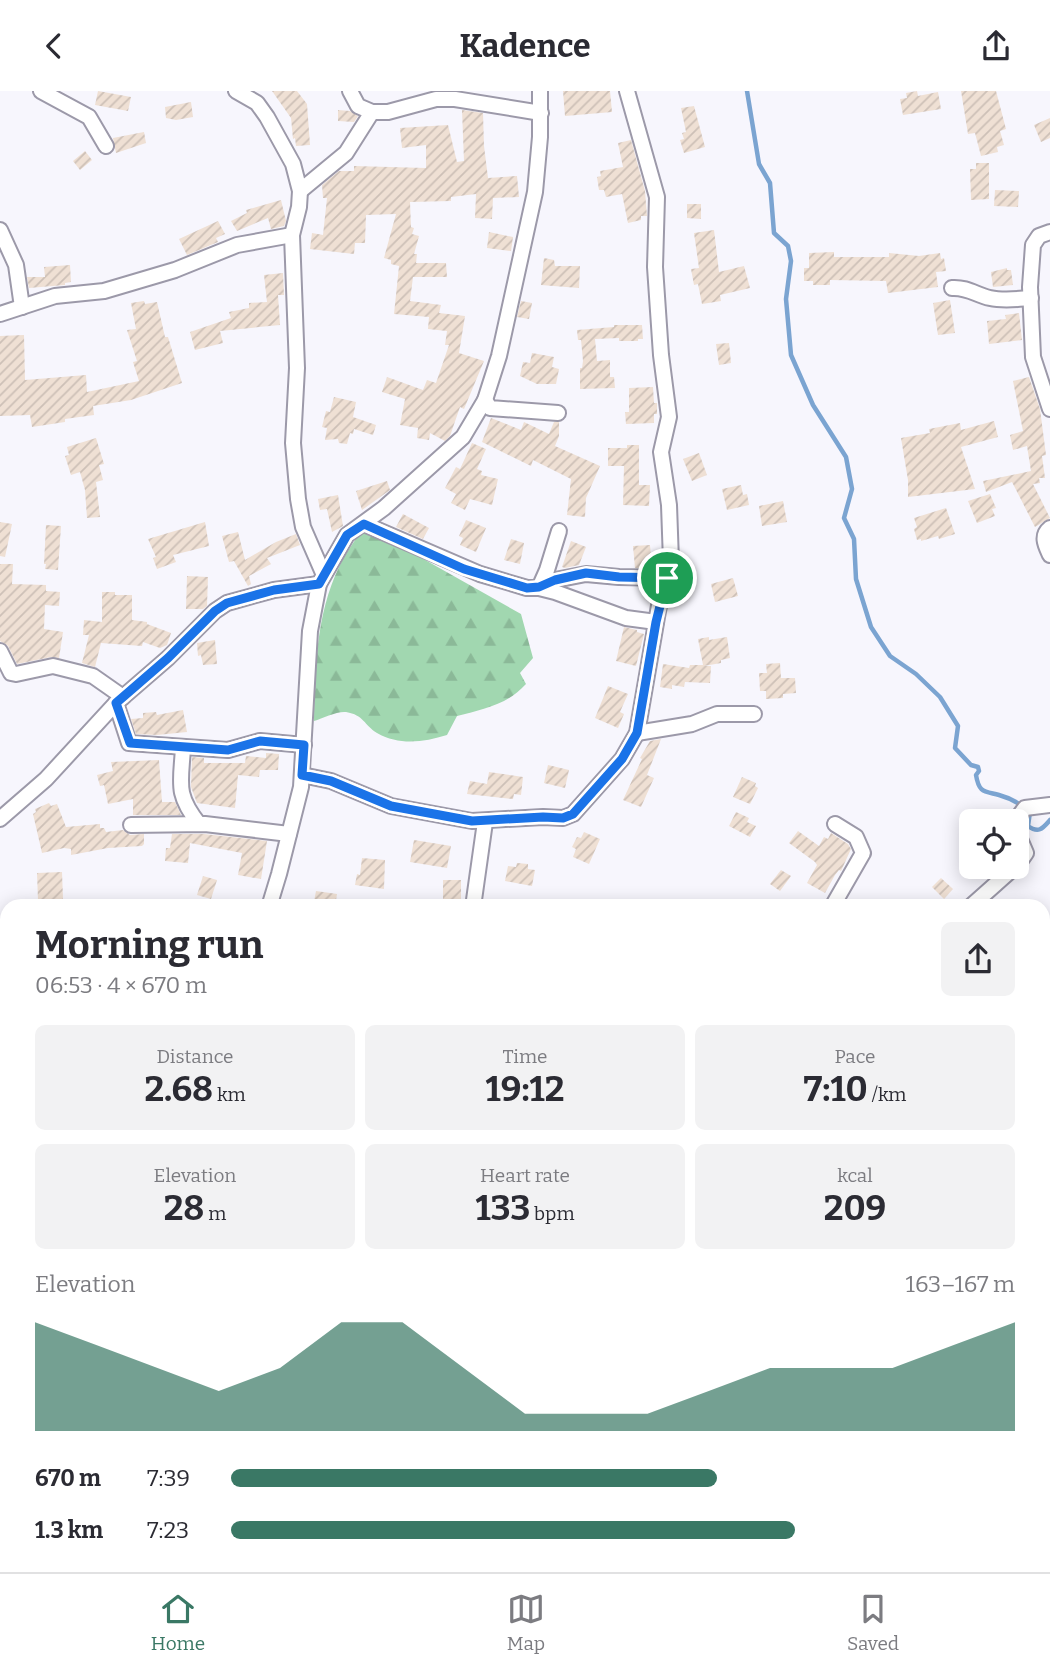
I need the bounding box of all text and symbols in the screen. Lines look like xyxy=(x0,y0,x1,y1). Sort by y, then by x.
icon: back xyxy=(35,27,73,65)
text: Kadence xyxy=(459,27,591,65)
icon: share xyxy=(977,27,1015,65)
pin xyxy=(637,548,697,608)
icon: arrive xyxy=(648,559,686,597)
map controls xyxy=(959,809,1029,879)
button: locate xyxy=(959,809,1029,879)
text: Morning run xyxy=(35,922,263,968)
button: share xyxy=(941,922,1015,996)
text: 06:53 · 4 × 670 m xyxy=(35,971,207,999)
text: Distance xyxy=(157,1045,233,1068)
text: Time xyxy=(503,1045,547,1068)
text: Pace xyxy=(834,1045,876,1068)
text: 2.68 xyxy=(144,1068,213,1110)
text: 19:12 xyxy=(486,1068,564,1110)
text: 7:10 xyxy=(804,1068,868,1110)
text: km xyxy=(213,1083,246,1106)
text: /km xyxy=(868,1083,906,1106)
text: Elevation xyxy=(154,1164,236,1187)
text: Heart rate xyxy=(480,1164,570,1187)
text: kcal xyxy=(837,1164,873,1187)
text: 28 xyxy=(164,1187,204,1229)
text: 133 xyxy=(475,1187,530,1229)
text: 209 xyxy=(824,1187,886,1229)
text: m xyxy=(204,1202,226,1225)
text: bpm xyxy=(530,1202,575,1225)
text: Elevation xyxy=(35,1270,135,1298)
text: 163–167 m xyxy=(906,1270,1015,1298)
text: 670 m xyxy=(35,1464,101,1492)
text: 7:39 xyxy=(147,1464,190,1492)
text: 1.3 km xyxy=(35,1516,103,1544)
text: 7:23 xyxy=(147,1516,189,1544)
tab: Home xyxy=(151,1590,205,1655)
tab: Map xyxy=(507,1590,545,1655)
tab: Saved xyxy=(847,1590,899,1655)

